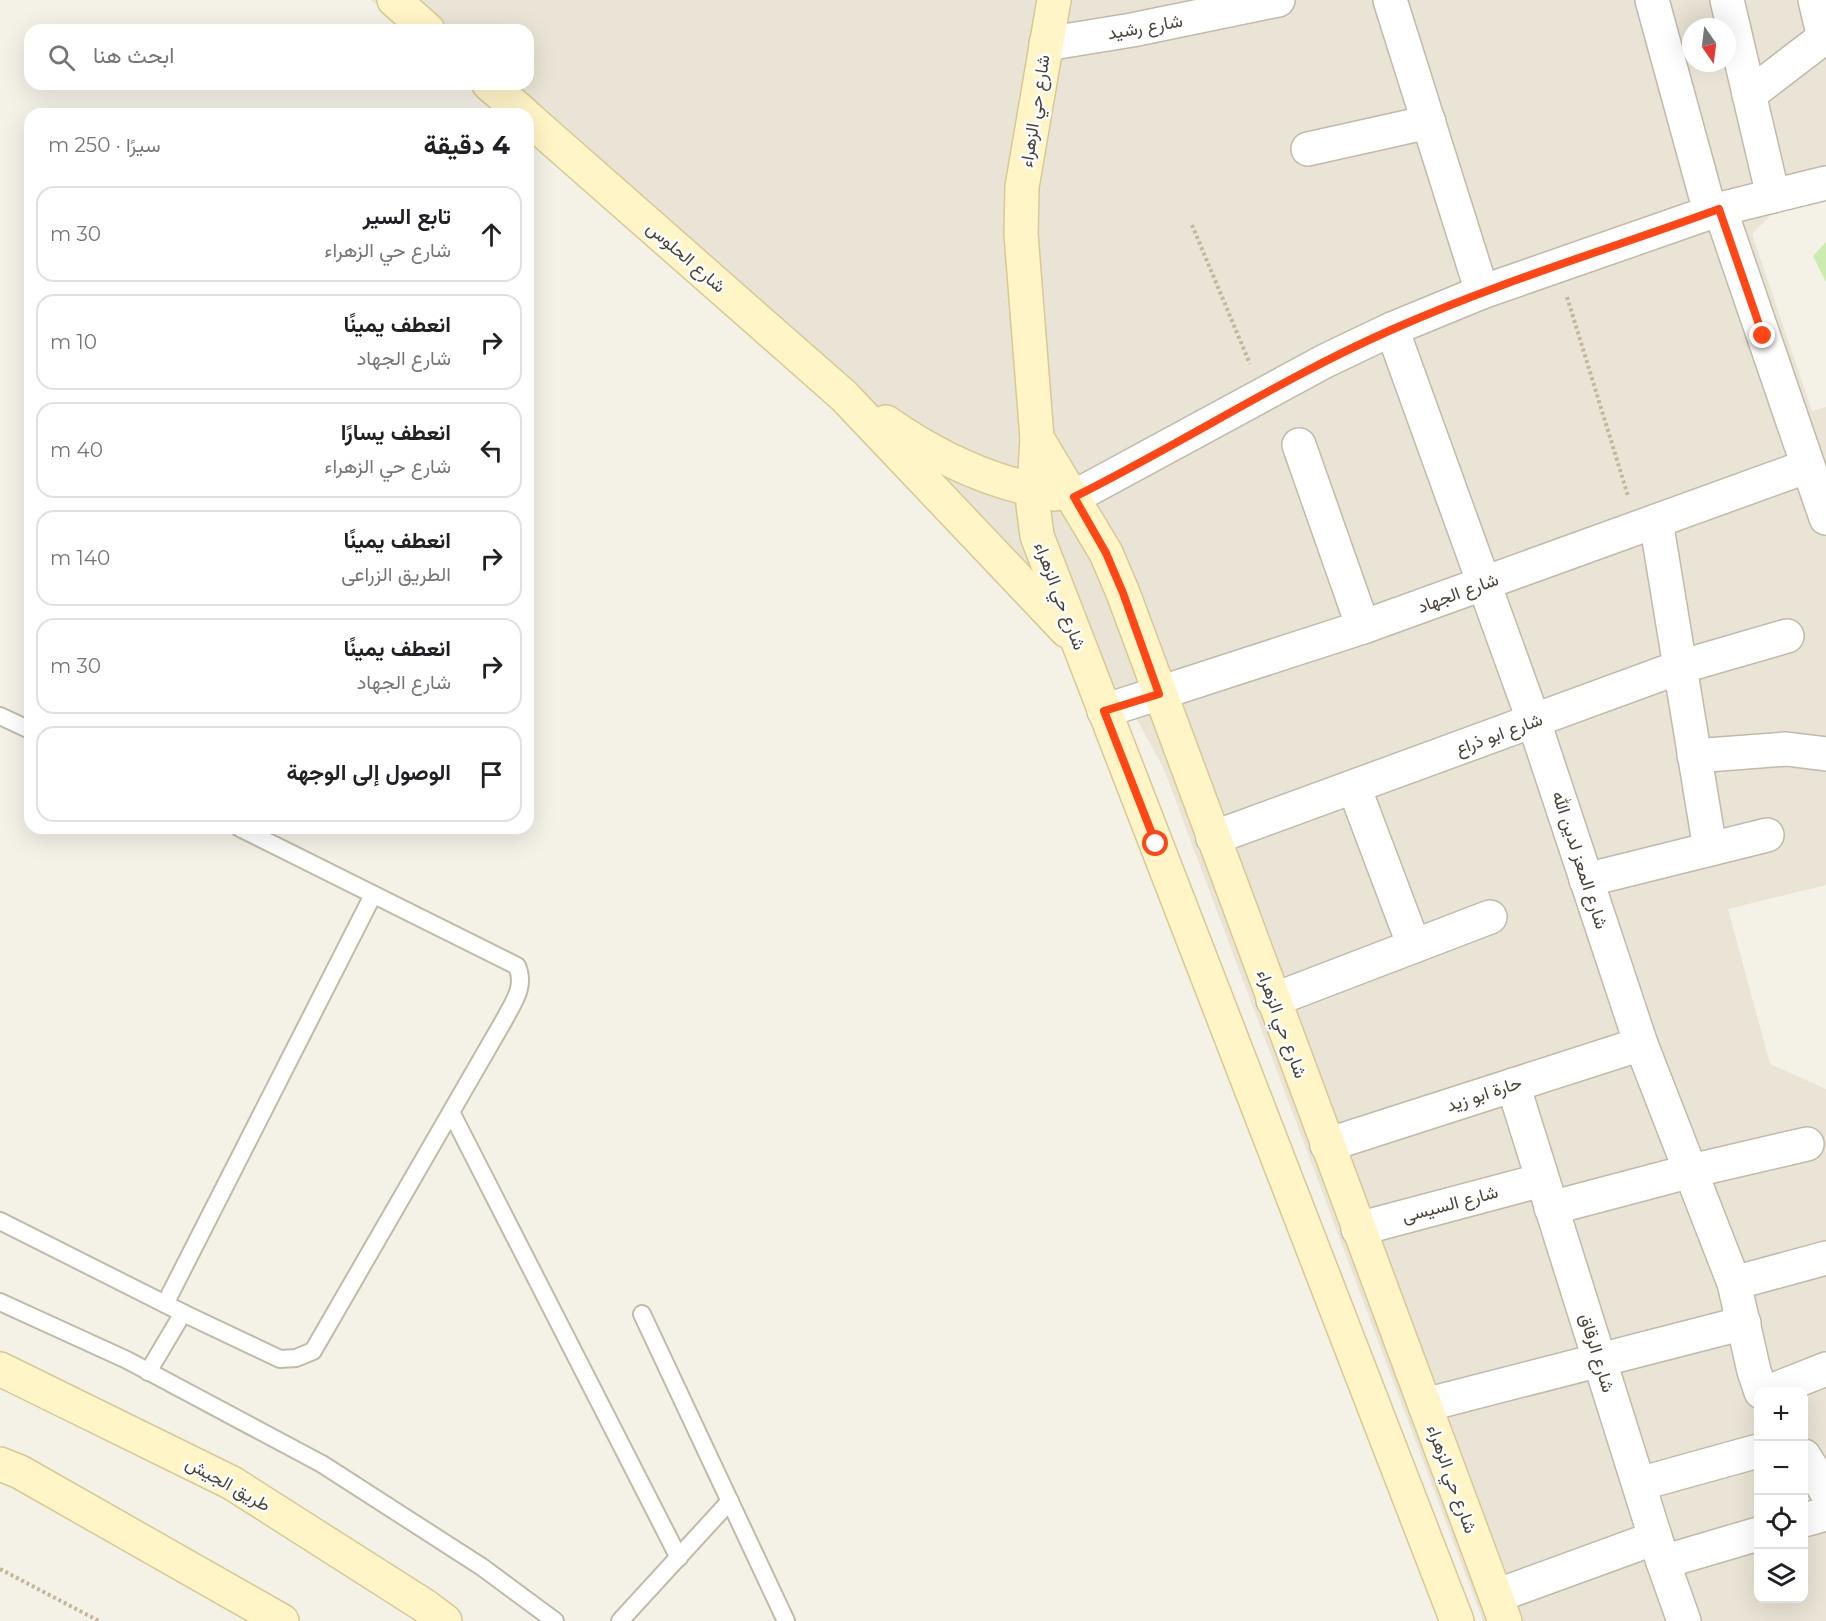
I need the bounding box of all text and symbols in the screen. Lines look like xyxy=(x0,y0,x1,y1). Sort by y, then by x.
street label: شارع رشيد xyxy=(1106,10,1184,45)
north arrow xyxy=(1682,18,1736,72)
search box xyxy=(24,24,534,90)
icon: search xyxy=(45,41,78,74)
text: ابحث هنا xyxy=(93,42,174,69)
street label: شارع حي الزهراء xyxy=(1015,53,1059,170)
text: 4 دقيقة xyxy=(423,129,510,161)
text: سيرًا · 250 m xyxy=(48,133,161,157)
text: تابع السير xyxy=(363,203,451,230)
street label: شارع الحلوس xyxy=(641,217,730,298)
icon: ahead xyxy=(475,218,508,251)
text: 30 m xyxy=(50,222,101,246)
text: شارع حي الزهراء xyxy=(324,238,451,262)
text: انعطف يمينًا xyxy=(343,311,451,338)
route end xyxy=(1749,322,1775,348)
icon: right xyxy=(475,326,508,359)
text: 10 m xyxy=(50,330,97,354)
text: شارع الجهاد xyxy=(357,346,451,370)
text: انعطف يسارًا xyxy=(341,419,451,446)
icon: left xyxy=(475,434,508,467)
text: 40 m xyxy=(50,438,103,462)
text: شارع حي الزهراء xyxy=(324,454,451,478)
text: انعطف يمينًا xyxy=(343,527,451,554)
street label: شارع حي الزهراء xyxy=(1026,539,1091,655)
icon: right xyxy=(475,542,508,575)
text: 140 m xyxy=(50,546,110,570)
text: الطريق الزراعى xyxy=(341,562,451,586)
street label: شارع الجهاد xyxy=(1414,568,1502,619)
text: انعطف يمينًا xyxy=(343,635,451,662)
icon: right xyxy=(475,650,508,683)
text: 30 m xyxy=(50,654,101,678)
text: شارع الجهاد xyxy=(357,670,451,694)
street label: شارع ابو ذراع xyxy=(1452,708,1546,761)
icon: arrive xyxy=(475,758,508,791)
text: الوصول إلى الوجهة xyxy=(286,759,451,786)
street label: شارع المعز لدين الله xyxy=(1546,788,1613,932)
route start xyxy=(1142,830,1168,856)
street label: شارع حي الزهراء xyxy=(1248,967,1312,1083)
street label: حارة ابو زيد xyxy=(1443,1071,1525,1117)
street label: شارع السيسى xyxy=(1399,1181,1501,1228)
street label: شارع الرقاق xyxy=(1574,1311,1619,1395)
map controls xyxy=(1754,1387,1808,1603)
button: + xyxy=(1754,1387,1808,1441)
street label: شارع حي الزهراء xyxy=(1418,1422,1482,1538)
button: − xyxy=(1754,1441,1808,1495)
street label: طريق الجيش xyxy=(182,1452,274,1516)
button: locate xyxy=(1754,1495,1808,1549)
button: layers xyxy=(1754,1549,1808,1603)

